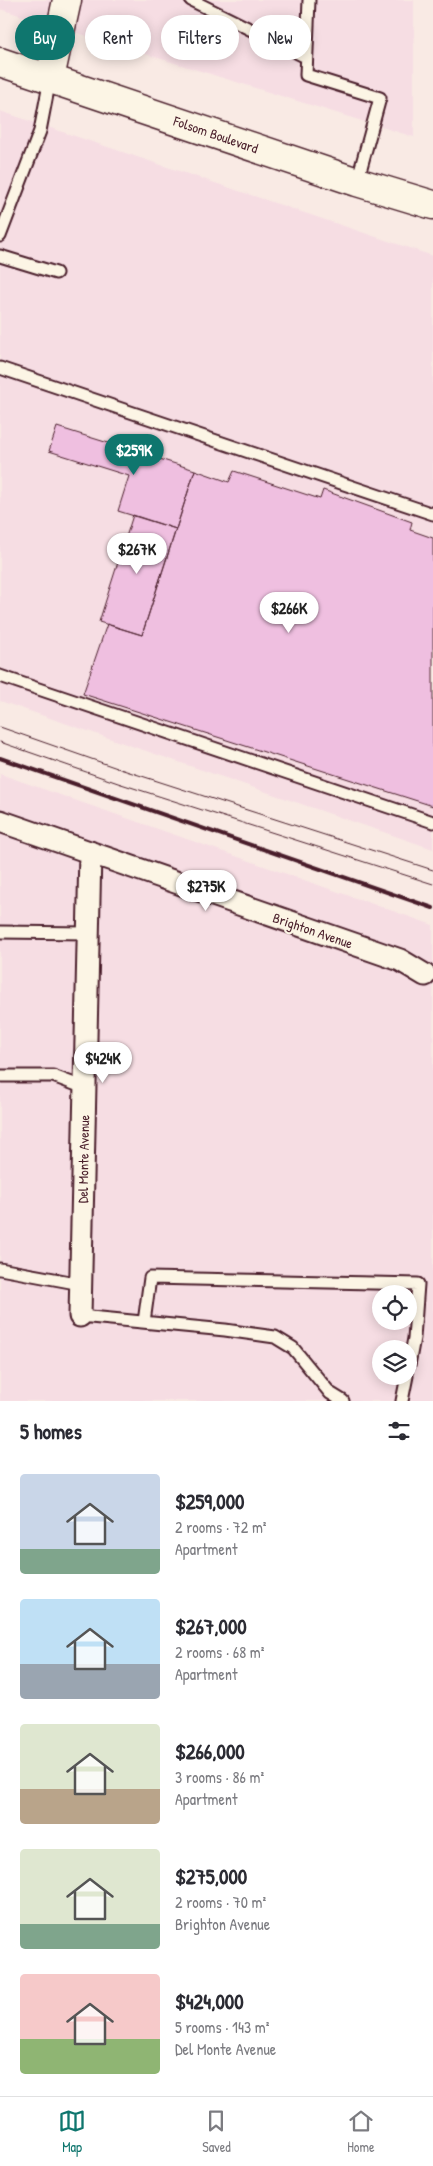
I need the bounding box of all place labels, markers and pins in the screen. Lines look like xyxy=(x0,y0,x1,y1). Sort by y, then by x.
pin: $259K xyxy=(99,434,169,476)
pin: $267K xyxy=(102,532,172,575)
pin: $266K xyxy=(254,592,324,634)
pin: $275K xyxy=(171,870,241,912)
pin: $424K xyxy=(68,1042,138,1084)

